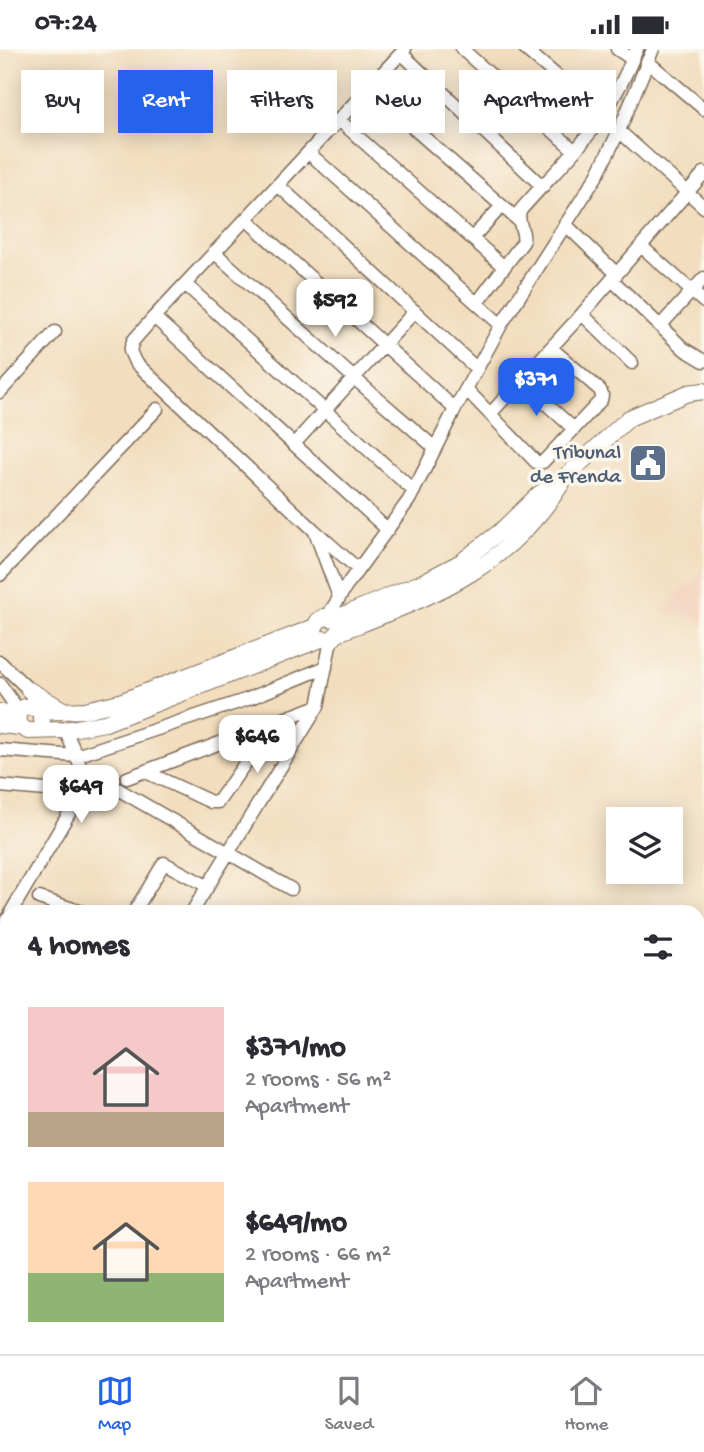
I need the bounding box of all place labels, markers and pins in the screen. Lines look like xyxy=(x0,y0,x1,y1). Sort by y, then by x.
pin: $592 xyxy=(294,279,376,339)
pin: $371 xyxy=(495,359,577,418)
place label: Tribunal de Frenda xyxy=(530,442,622,491)
public building icon: Tribunal de Frenda xyxy=(627,442,669,484)
pin: $646 xyxy=(216,715,298,775)
pin: $649 xyxy=(40,765,122,825)

